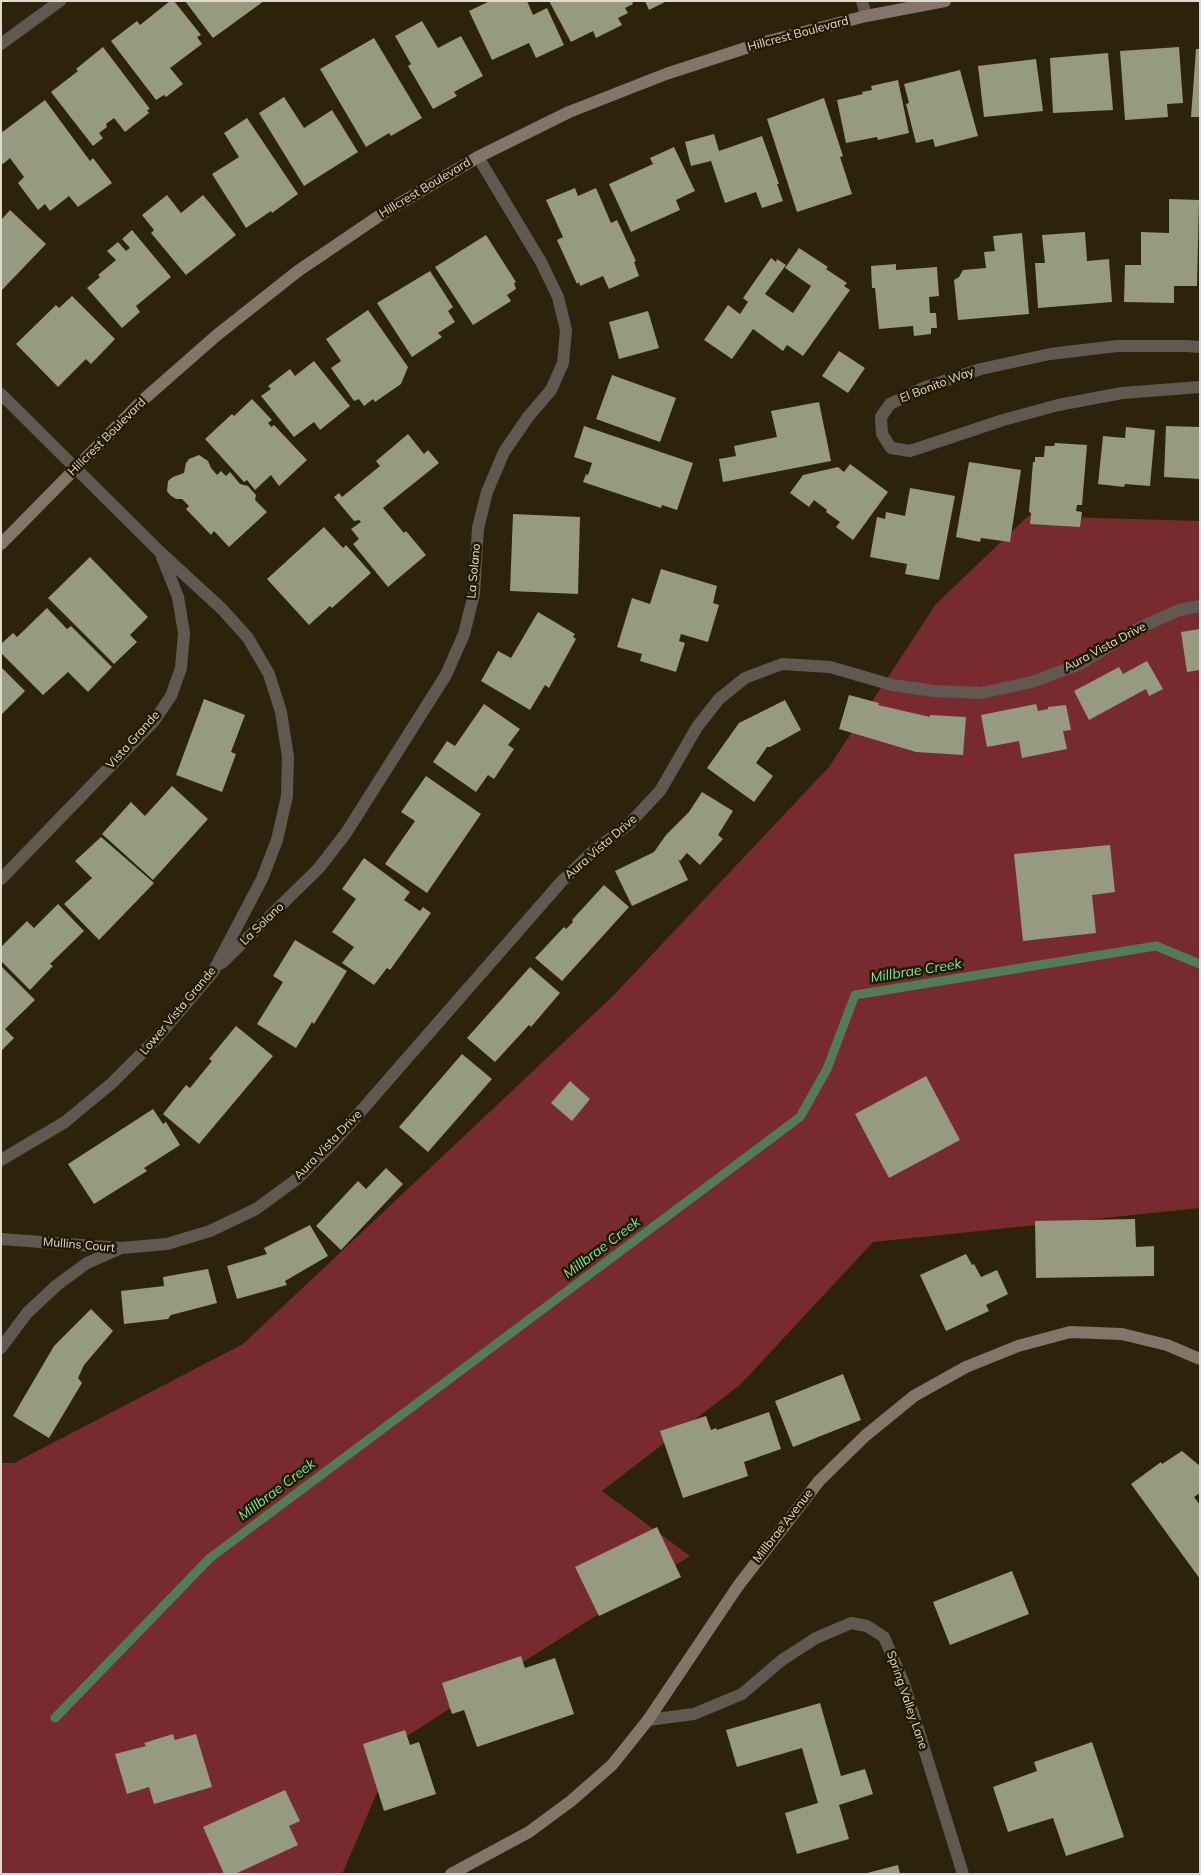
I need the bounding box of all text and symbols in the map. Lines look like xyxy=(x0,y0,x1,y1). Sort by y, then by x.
street label: Hillcrest Boulevard xyxy=(746,14,850,54)
street label: Hillcrest Boulevard xyxy=(377,155,473,221)
street label: El Bonito Way xyxy=(898,364,976,406)
street label: Hillcrest Boulevard xyxy=(65,395,149,479)
street label: La Solano xyxy=(464,543,484,599)
street label: Aura Vista Drive xyxy=(1061,619,1149,675)
street label: Vista Grande xyxy=(103,708,163,772)
street label: Aura Vista Drive xyxy=(562,812,640,882)
street label: La Solano xyxy=(237,900,287,948)
water label: Millbrae Creek xyxy=(869,955,963,987)
street label: Lower Vista Grande xyxy=(137,964,219,1058)
street label: Aura Vista Drive xyxy=(291,1107,365,1183)
water label: Millbrae Creek xyxy=(560,1214,644,1282)
street label: Mullins Court xyxy=(42,1235,116,1255)
water label: Millbrae Creek xyxy=(235,1456,319,1524)
street label: Millbrae Avenue xyxy=(750,1486,816,1566)
street label: Spring Valley Lane xyxy=(883,1649,931,1751)

